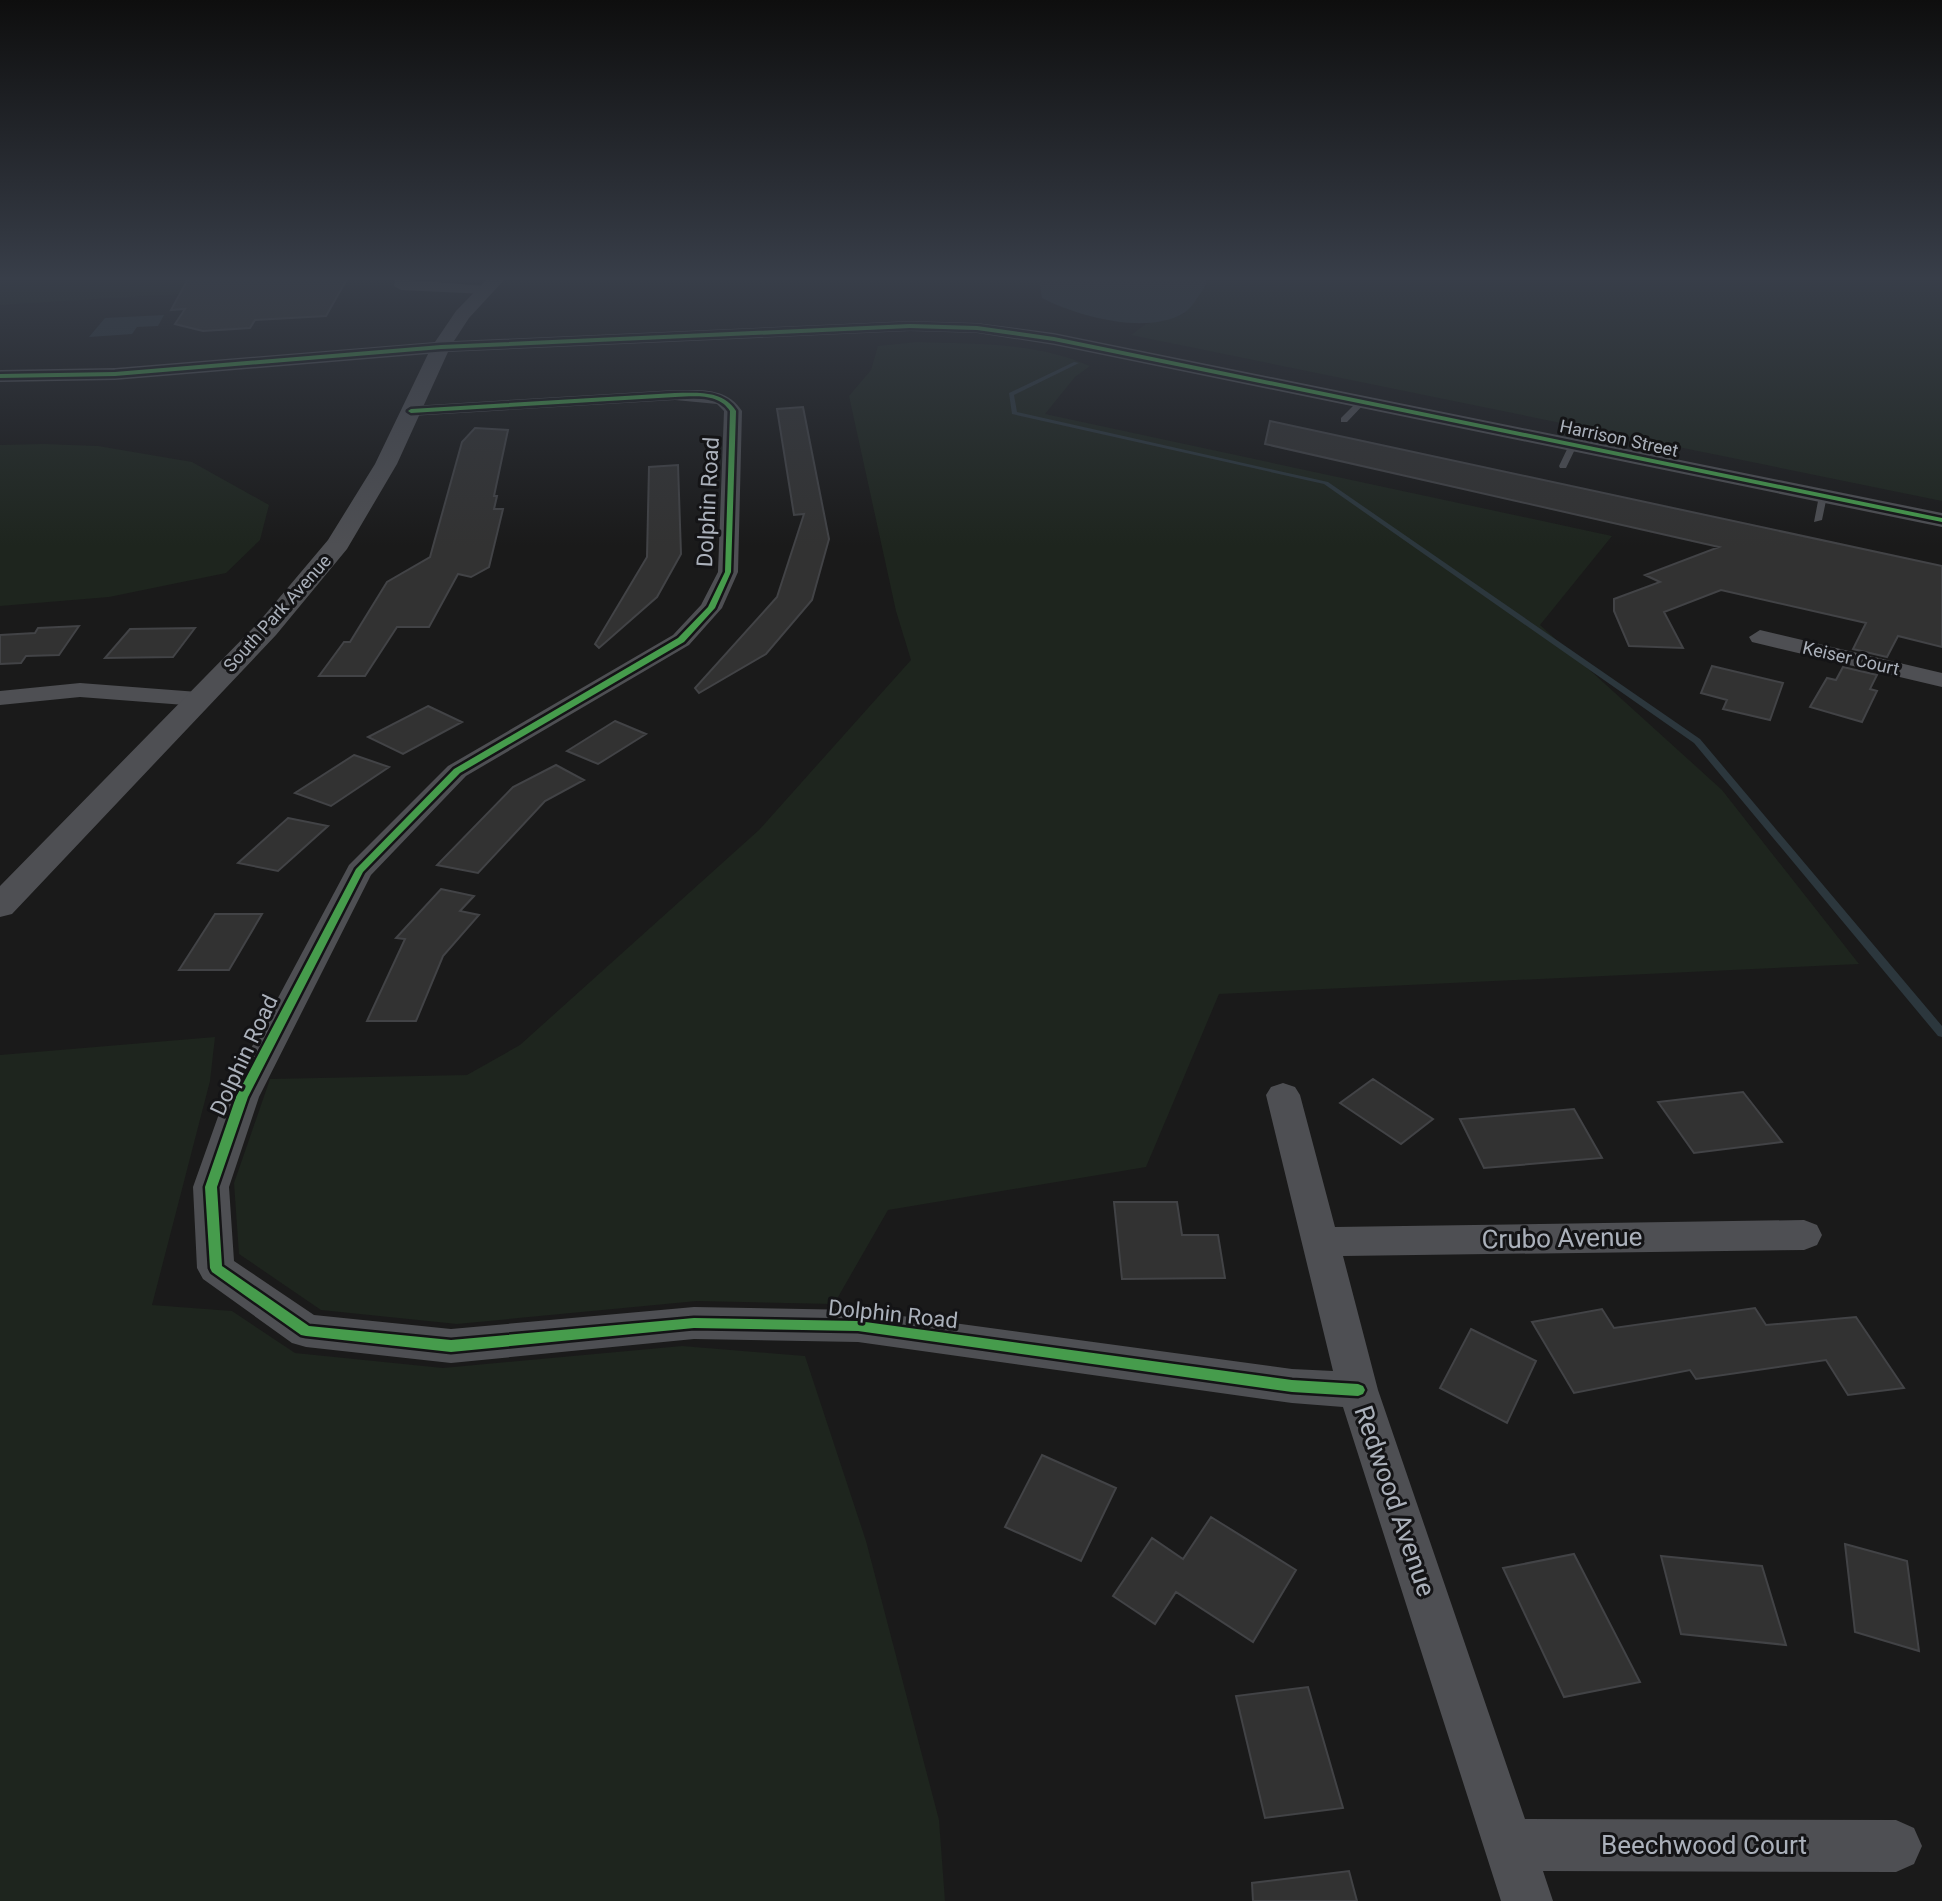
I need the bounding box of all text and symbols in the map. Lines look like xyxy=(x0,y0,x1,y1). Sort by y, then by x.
street label: Harrison Street xyxy=(1558,415,1680,461)
street label: Dolphin Road xyxy=(692,436,724,568)
street label: South Park Avenue xyxy=(219,550,335,676)
street label: Keiser Court xyxy=(1801,637,1902,679)
street label: Dolphin Road xyxy=(205,991,283,1119)
street label: Crubo Avenue xyxy=(1481,1222,1643,1254)
street label: Dolphin Road xyxy=(827,1295,959,1333)
street label: Redwood Avenue xyxy=(1348,1402,1442,1600)
street label: Beechwood Court xyxy=(1601,1830,1807,1860)

